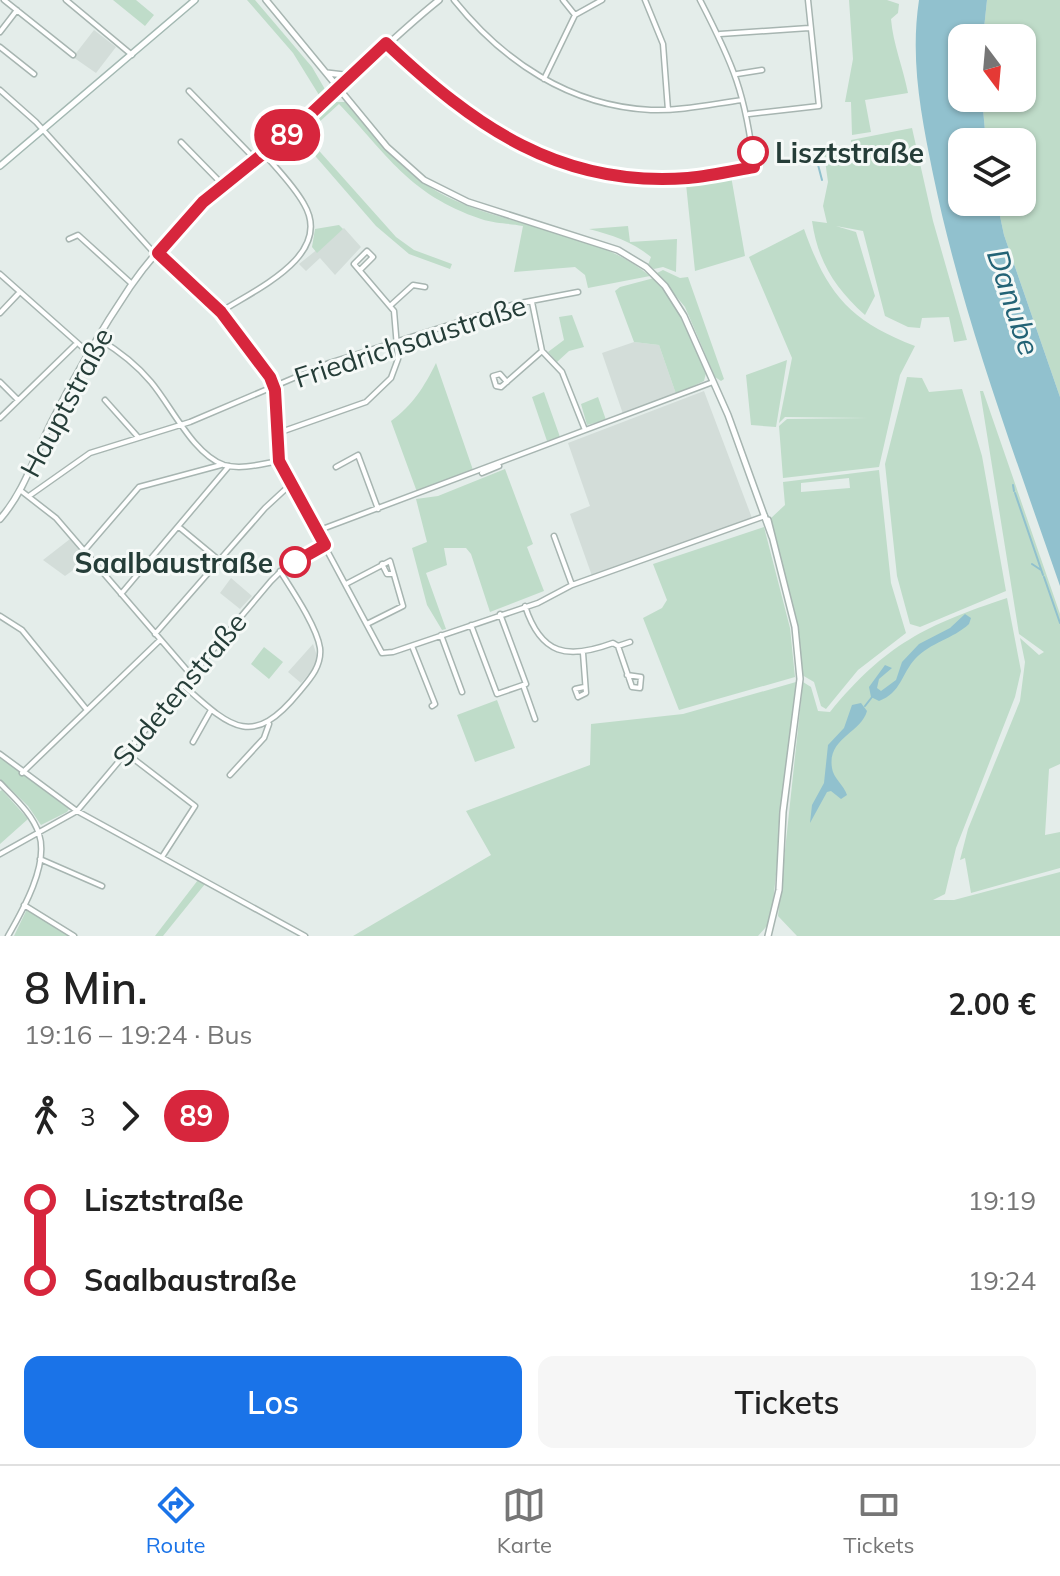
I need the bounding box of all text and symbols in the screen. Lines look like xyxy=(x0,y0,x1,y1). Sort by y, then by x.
north arrow xyxy=(948,24,1036,112)
map controls xyxy=(948,24,1036,216)
line badge: 89 xyxy=(251,109,323,161)
text: 89 xyxy=(270,117,304,152)
button: layers xyxy=(948,128,1036,216)
place label: Lisztstraße xyxy=(775,135,924,170)
marker: Lisztstraße xyxy=(738,137,768,167)
water label: Danube xyxy=(979,244,1049,360)
street label: Friedrichsaustraße xyxy=(290,287,530,395)
street label: Hauptstraße xyxy=(12,321,120,483)
place label: Saalbaustraße xyxy=(75,545,273,580)
marker: Saalbaustraße xyxy=(280,547,310,577)
street label: Sudetenstraße xyxy=(104,605,254,773)
text: 8 Min. xyxy=(24,960,148,1015)
text: 2.00 € xyxy=(948,985,1036,1023)
text: 19:16 – 19:24 · Bus xyxy=(24,1018,253,1051)
icon: walk xyxy=(24,1094,68,1138)
icon: forward xyxy=(108,1094,152,1138)
text: 89 xyxy=(180,1098,213,1133)
text: 3 xyxy=(80,1100,96,1133)
text: Lisztstraße xyxy=(84,1181,244,1219)
text: 19:19 xyxy=(968,1184,1036,1217)
text: Saalbaustraße xyxy=(84,1261,297,1299)
text: 19:24 xyxy=(968,1264,1036,1297)
button: Los xyxy=(24,1356,522,1448)
button: Tickets xyxy=(538,1356,1036,1448)
tab: Route xyxy=(146,1483,205,1559)
tab: Karte xyxy=(497,1483,552,1559)
tab: Tickets xyxy=(843,1483,914,1559)

